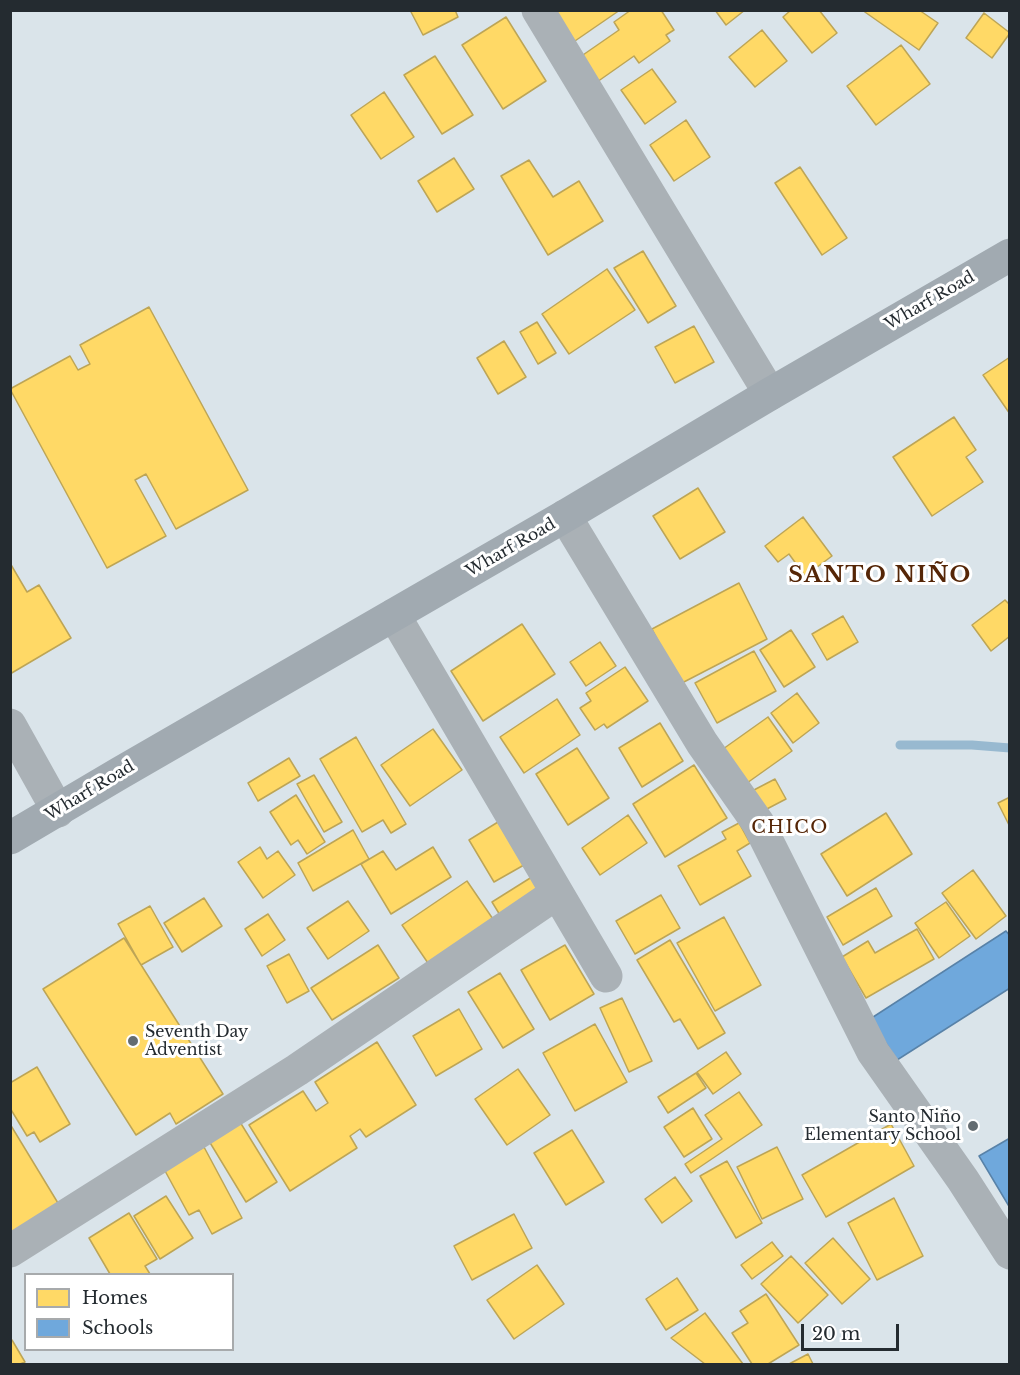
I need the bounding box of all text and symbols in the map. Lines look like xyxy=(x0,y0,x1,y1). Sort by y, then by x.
street label: Wharf Road xyxy=(882,268,978,334)
street label: Wharf Road xyxy=(463,515,559,581)
district label: SANTO NIÑO xyxy=(788,563,972,589)
street label: Wharf Road xyxy=(42,757,138,825)
district label: CHICO xyxy=(751,817,829,839)
place label: Seventh Day Adventist xyxy=(145,1022,248,1060)
marker: Seventh Day Adventist xyxy=(126,1034,140,1048)
place label: Santo Niño Elementary School xyxy=(804,1107,961,1145)
marker: Santo Niño Elementary School xyxy=(966,1119,980,1133)
legend xyxy=(24,1273,234,1351)
text: Homes xyxy=(82,1287,148,1309)
scale bar xyxy=(804,1312,902,1350)
text: Schools xyxy=(82,1317,153,1339)
text: 20 m xyxy=(812,1323,860,1345)

